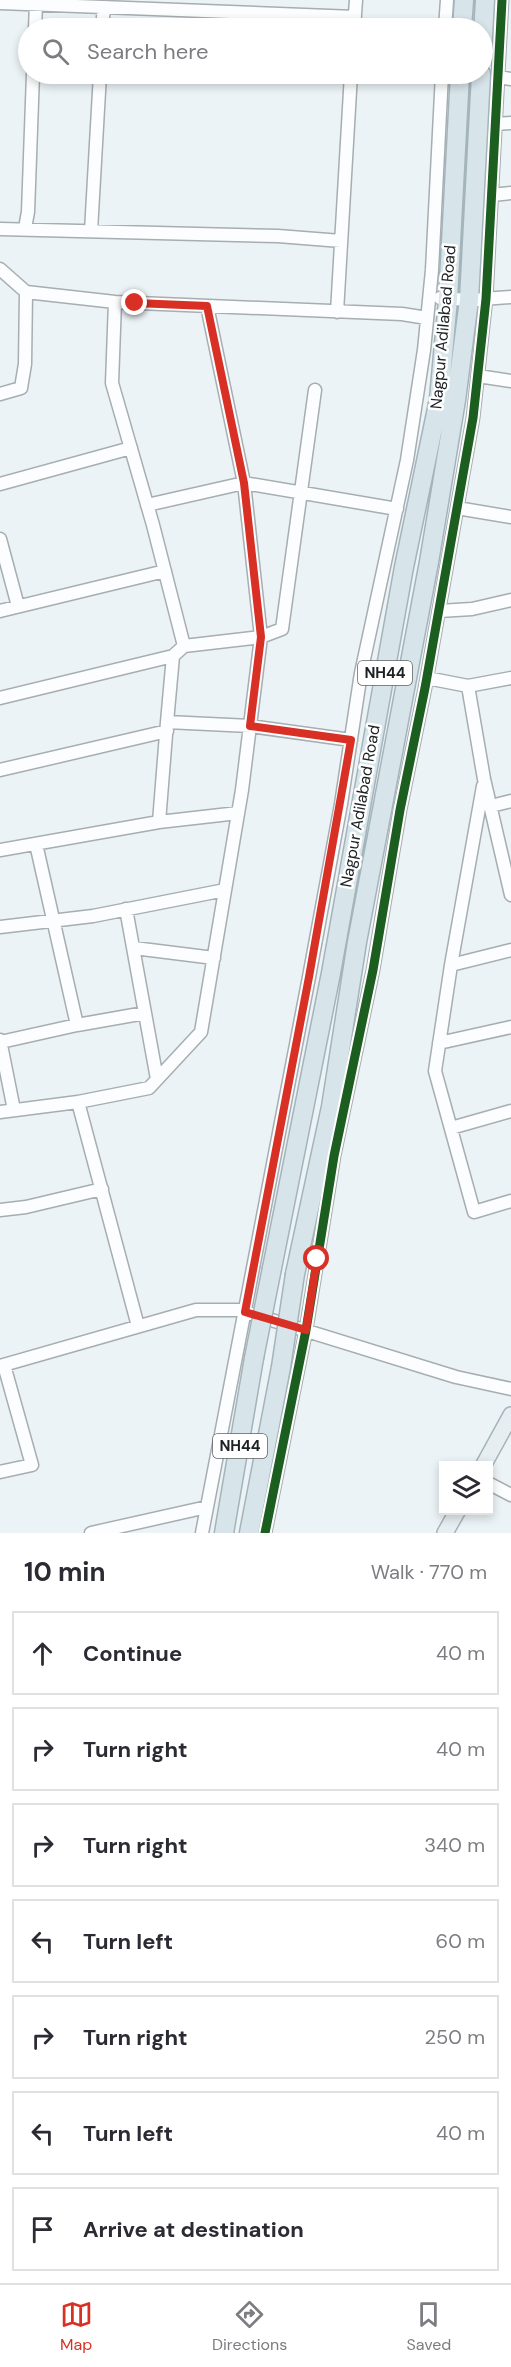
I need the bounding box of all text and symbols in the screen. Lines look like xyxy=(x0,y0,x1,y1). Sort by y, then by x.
search box xyxy=(18,18,493,84)
icon: search xyxy=(39,35,72,68)
text: Search here xyxy=(87,37,208,66)
street label: Nagpur Adilabad Road xyxy=(425,244,461,410)
route end xyxy=(121,289,147,315)
road number: NH44 xyxy=(358,661,412,685)
street label: Nagpur Adilabad Road xyxy=(335,723,385,889)
route start xyxy=(303,1245,329,1271)
road number: NH44 xyxy=(213,1434,267,1458)
map controls xyxy=(439,1461,493,1515)
button: layers xyxy=(439,1461,493,1515)
text: 10 min xyxy=(24,1555,106,1589)
text: Walk · 770 m xyxy=(371,1559,487,1585)
icon: ahead xyxy=(26,1637,59,1670)
text: Continue xyxy=(83,1639,182,1668)
text: 40 m xyxy=(436,1640,485,1666)
icon: right xyxy=(26,1733,59,1766)
text: Turn right xyxy=(83,1735,188,1764)
text: 40 m xyxy=(436,1736,485,1762)
icon: right xyxy=(26,1829,59,1862)
text: Turn right xyxy=(83,1831,188,1860)
text: 340 m xyxy=(424,1832,485,1858)
icon: left xyxy=(26,1925,59,1958)
text: Turn left xyxy=(83,1927,173,1956)
text: 60 m xyxy=(436,1928,485,1954)
icon: right xyxy=(26,2021,59,2054)
text: Turn right xyxy=(83,2023,188,2052)
text: 250 m xyxy=(424,2024,485,2050)
icon: left xyxy=(26,2117,59,2150)
text: Turn left xyxy=(83,2119,173,2148)
text: 40 m xyxy=(436,2120,485,2146)
icon: arrive xyxy=(26,2213,59,2246)
text: Arrive at destination xyxy=(83,2215,304,2244)
tab: Map xyxy=(60,2298,93,2355)
tab: Directions xyxy=(212,2298,287,2355)
tab: Saved xyxy=(407,2298,451,2355)

